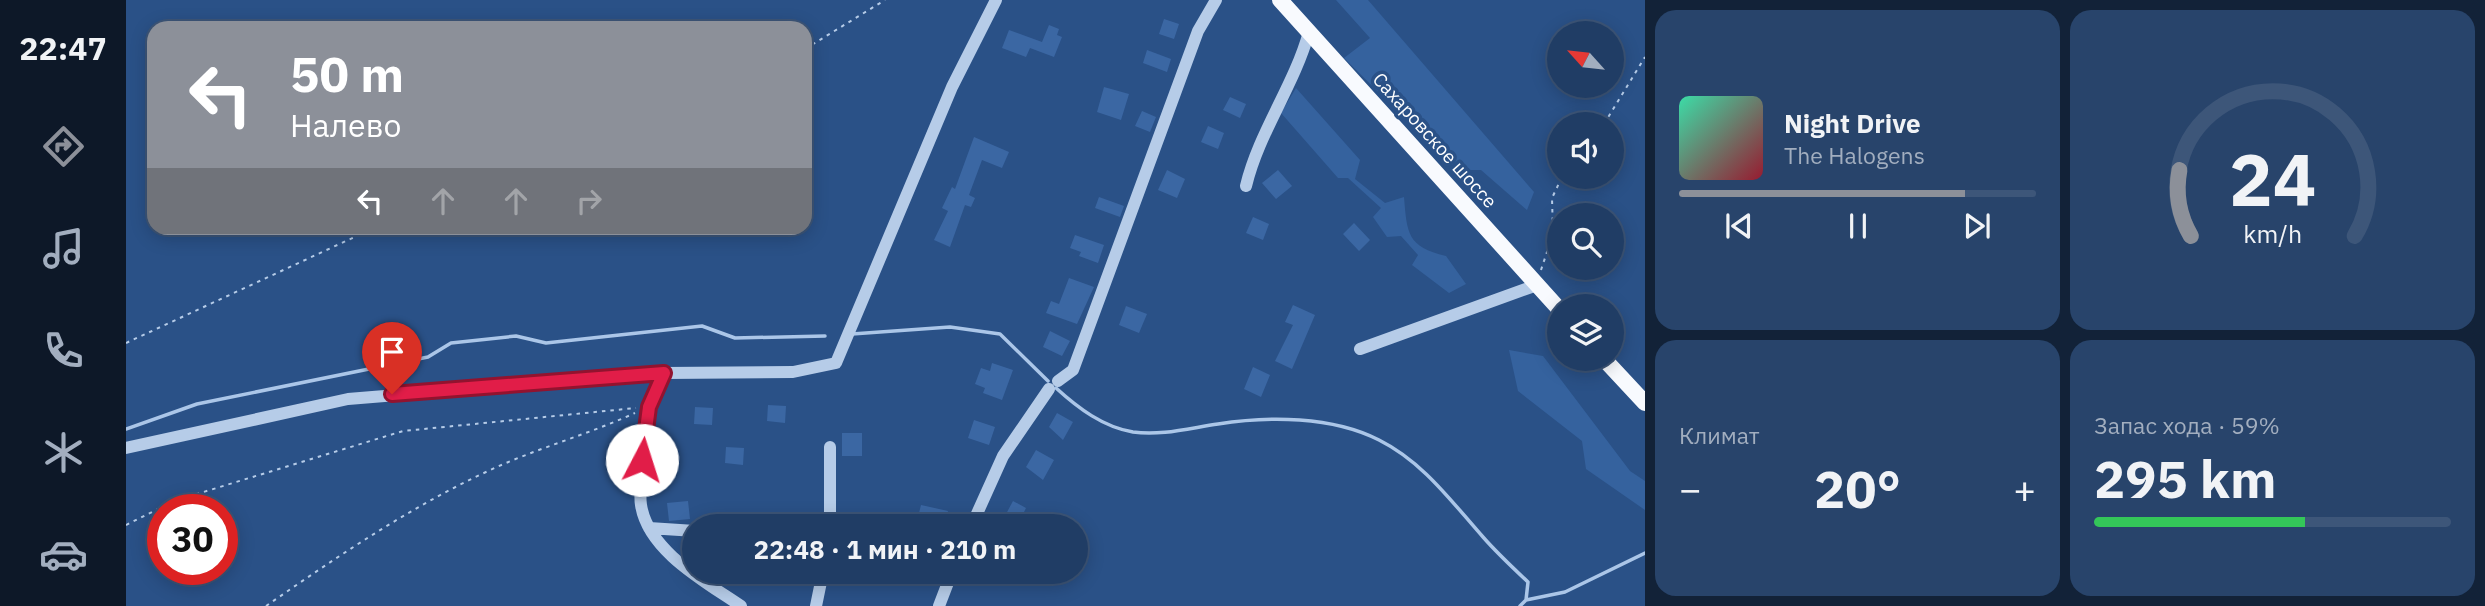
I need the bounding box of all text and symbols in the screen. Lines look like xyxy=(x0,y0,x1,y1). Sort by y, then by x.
north arrow xyxy=(1547,21,1624,98)
map controls xyxy=(1547,21,1624,371)
text: 22:47 xyxy=(19,27,107,69)
text: 50 m xyxy=(290,42,404,105)
icon: left xyxy=(175,49,266,140)
street label: Сахаровское шоссе xyxy=(1368,67,1502,213)
text: Налево xyxy=(290,104,401,146)
text: Night Drive xyxy=(1784,106,1921,140)
button: sound xyxy=(1547,112,1624,189)
icon: directions xyxy=(39,122,88,171)
text: 24 xyxy=(2229,132,2316,227)
text: The Halogens xyxy=(1784,140,1925,170)
icon: left xyxy=(351,182,389,220)
icon: ahead xyxy=(424,182,462,220)
icon: ahead xyxy=(497,182,535,220)
icon: right xyxy=(570,182,608,220)
button: search xyxy=(1547,203,1624,280)
icon: previous xyxy=(1720,207,1758,245)
icon: pause xyxy=(1839,207,1877,245)
icon: next xyxy=(1958,207,1996,245)
text: km/h xyxy=(2243,217,2302,250)
icon: music xyxy=(39,224,88,273)
button: layers xyxy=(1547,294,1624,371)
pin xyxy=(362,322,422,394)
icon: phone xyxy=(39,326,88,375)
icon: arrive xyxy=(373,333,411,371)
text: Запас хода · 59% xyxy=(2094,410,2280,440)
text: Климат xyxy=(1679,420,1760,450)
position arrow xyxy=(605,423,679,497)
icon: climate xyxy=(39,428,88,477)
text: 295 km xyxy=(2094,445,2276,512)
text: 20° xyxy=(1814,455,1901,522)
text: − xyxy=(1679,464,1702,513)
text: + xyxy=(2013,464,2036,513)
speed limit sign: 30 xyxy=(147,494,238,585)
icon: car xyxy=(39,530,88,579)
text: 22:48 · 1 мин · 210 m xyxy=(754,532,1016,566)

